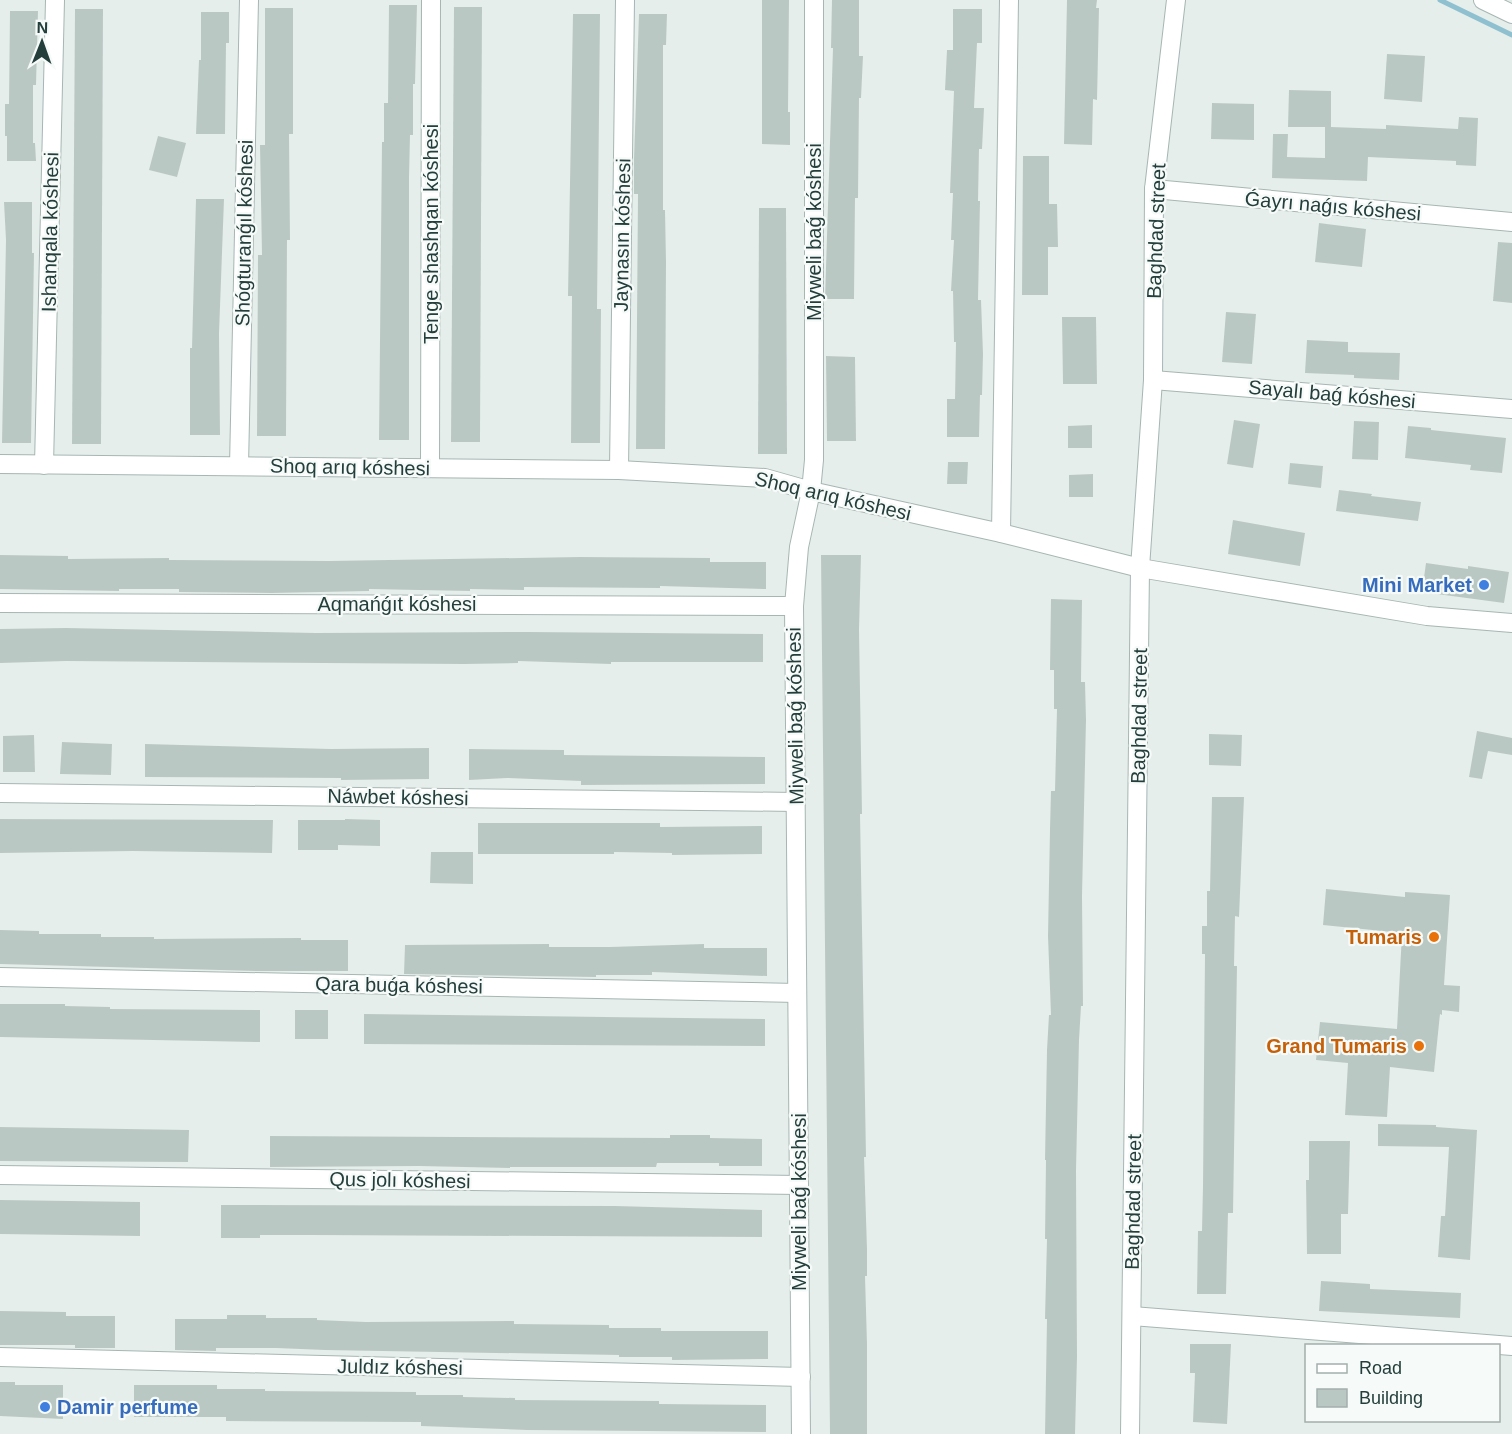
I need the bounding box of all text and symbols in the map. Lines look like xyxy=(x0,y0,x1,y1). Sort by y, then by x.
north arrow xyxy=(12,12,72,72)
text: N xyxy=(36,19,48,36)
street label: Tenge shashqan kóshesi xyxy=(420,124,442,344)
street label: Shógturanǵıl kóshesi xyxy=(231,139,257,327)
street label: Miyweli baǵ kóshesi xyxy=(803,143,825,321)
street label: Ishanqala kóshesi xyxy=(38,152,62,312)
street label: Jaynasın kóshesi xyxy=(610,158,634,312)
street label: Baghdad street xyxy=(1143,162,1169,299)
street label: Ǵayrı naǵıs kóshesi xyxy=(1244,187,1422,225)
street label: Sayalı baǵ kóshesi xyxy=(1247,376,1417,412)
street label: Shoq arıq kóshesi xyxy=(270,455,430,479)
street label: Shoq arıq kóshesi xyxy=(753,467,913,525)
place label: Mini Market xyxy=(1362,574,1472,596)
marker: Mini Market xyxy=(1477,578,1491,592)
street label: Aqmańǵıt kóshesi xyxy=(318,593,476,615)
street label: Miyweli baǵ kóshesi xyxy=(782,627,808,805)
street label: Baghdad street xyxy=(1127,648,1151,784)
street label: Náwbet kóshesi xyxy=(327,785,469,809)
place label: Tumaris xyxy=(1346,926,1422,948)
marker: Tumaris xyxy=(1427,930,1441,944)
street label: Qara buǵa kóshesi xyxy=(315,973,483,997)
place label: Grand Tumaris xyxy=(1266,1035,1407,1057)
marker: Grand Tumaris xyxy=(1412,1039,1426,1053)
street label: Miyweli baǵ kóshesi xyxy=(788,1113,810,1291)
street label: Baghdad street xyxy=(1121,1134,1145,1270)
street label: Qus jolı kóshesi xyxy=(329,1168,471,1192)
legend xyxy=(1305,1344,1500,1422)
street label: Juldız kóshesi xyxy=(337,1355,463,1379)
text: Road xyxy=(1359,1358,1402,1378)
text: Building xyxy=(1359,1388,1423,1408)
place label: Damir perfume xyxy=(57,1396,198,1418)
marker: Damir perfume xyxy=(38,1400,52,1414)

